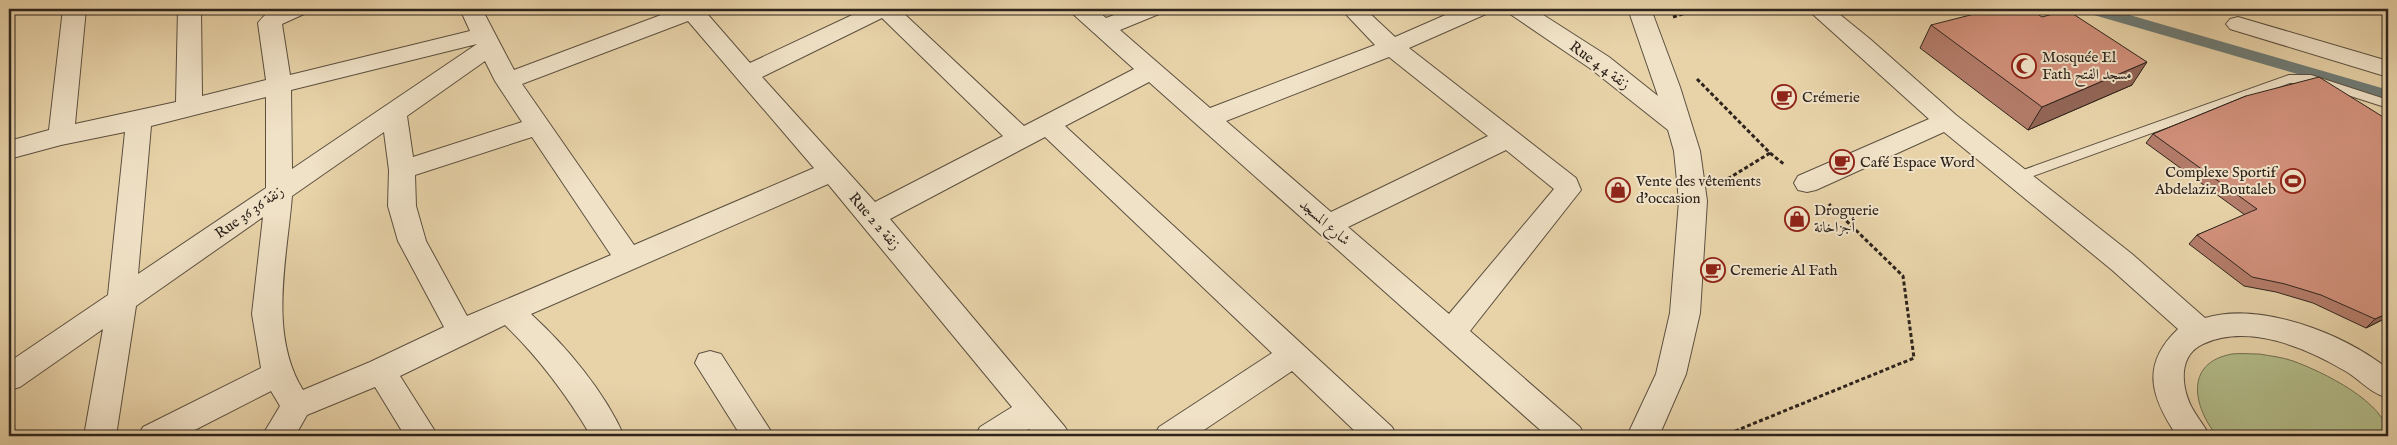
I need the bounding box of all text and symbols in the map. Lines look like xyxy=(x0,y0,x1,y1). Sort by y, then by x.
street label: Rue 4 زنقة 4 xyxy=(1566,37,1634,94)
place label: Mosquée El Fath مسجد الفتح xyxy=(2042,48,2132,88)
mosque icon: Mosquée El Fath مسجد الفتح xyxy=(2011,53,2037,79)
cafe icon: Crémerie xyxy=(1771,84,1797,110)
place label: Crémerie xyxy=(1802,88,1860,107)
cafe icon: Café Espace Word xyxy=(1829,149,1855,175)
place label: Café Espace Word xyxy=(1860,153,1976,172)
place label: Complexe Sportif Abdelaziz Boutaleb xyxy=(2154,163,2279,199)
sports icon: Complexe Sportif Abdelaziz Boutaleb xyxy=(2280,168,2306,194)
place label: Vente des vêtements d'occasion xyxy=(1635,172,1761,208)
shop icon: Vente des vêtements d'occasion xyxy=(1605,177,1631,203)
street label: Rue 36 زنقة 36 xyxy=(211,182,287,243)
street label: Rue 2 زنقة 2 xyxy=(844,189,905,254)
street label: شارع المسجد xyxy=(1293,195,1354,252)
place label: Droguerie أجزاخانة xyxy=(1814,201,1879,237)
shop icon: Droguerie أجزاخانة xyxy=(1784,206,1810,232)
cafe icon: Cremerie Al Fath xyxy=(1700,257,1726,283)
place label: Cremerie Al Fath xyxy=(1730,261,1838,280)

